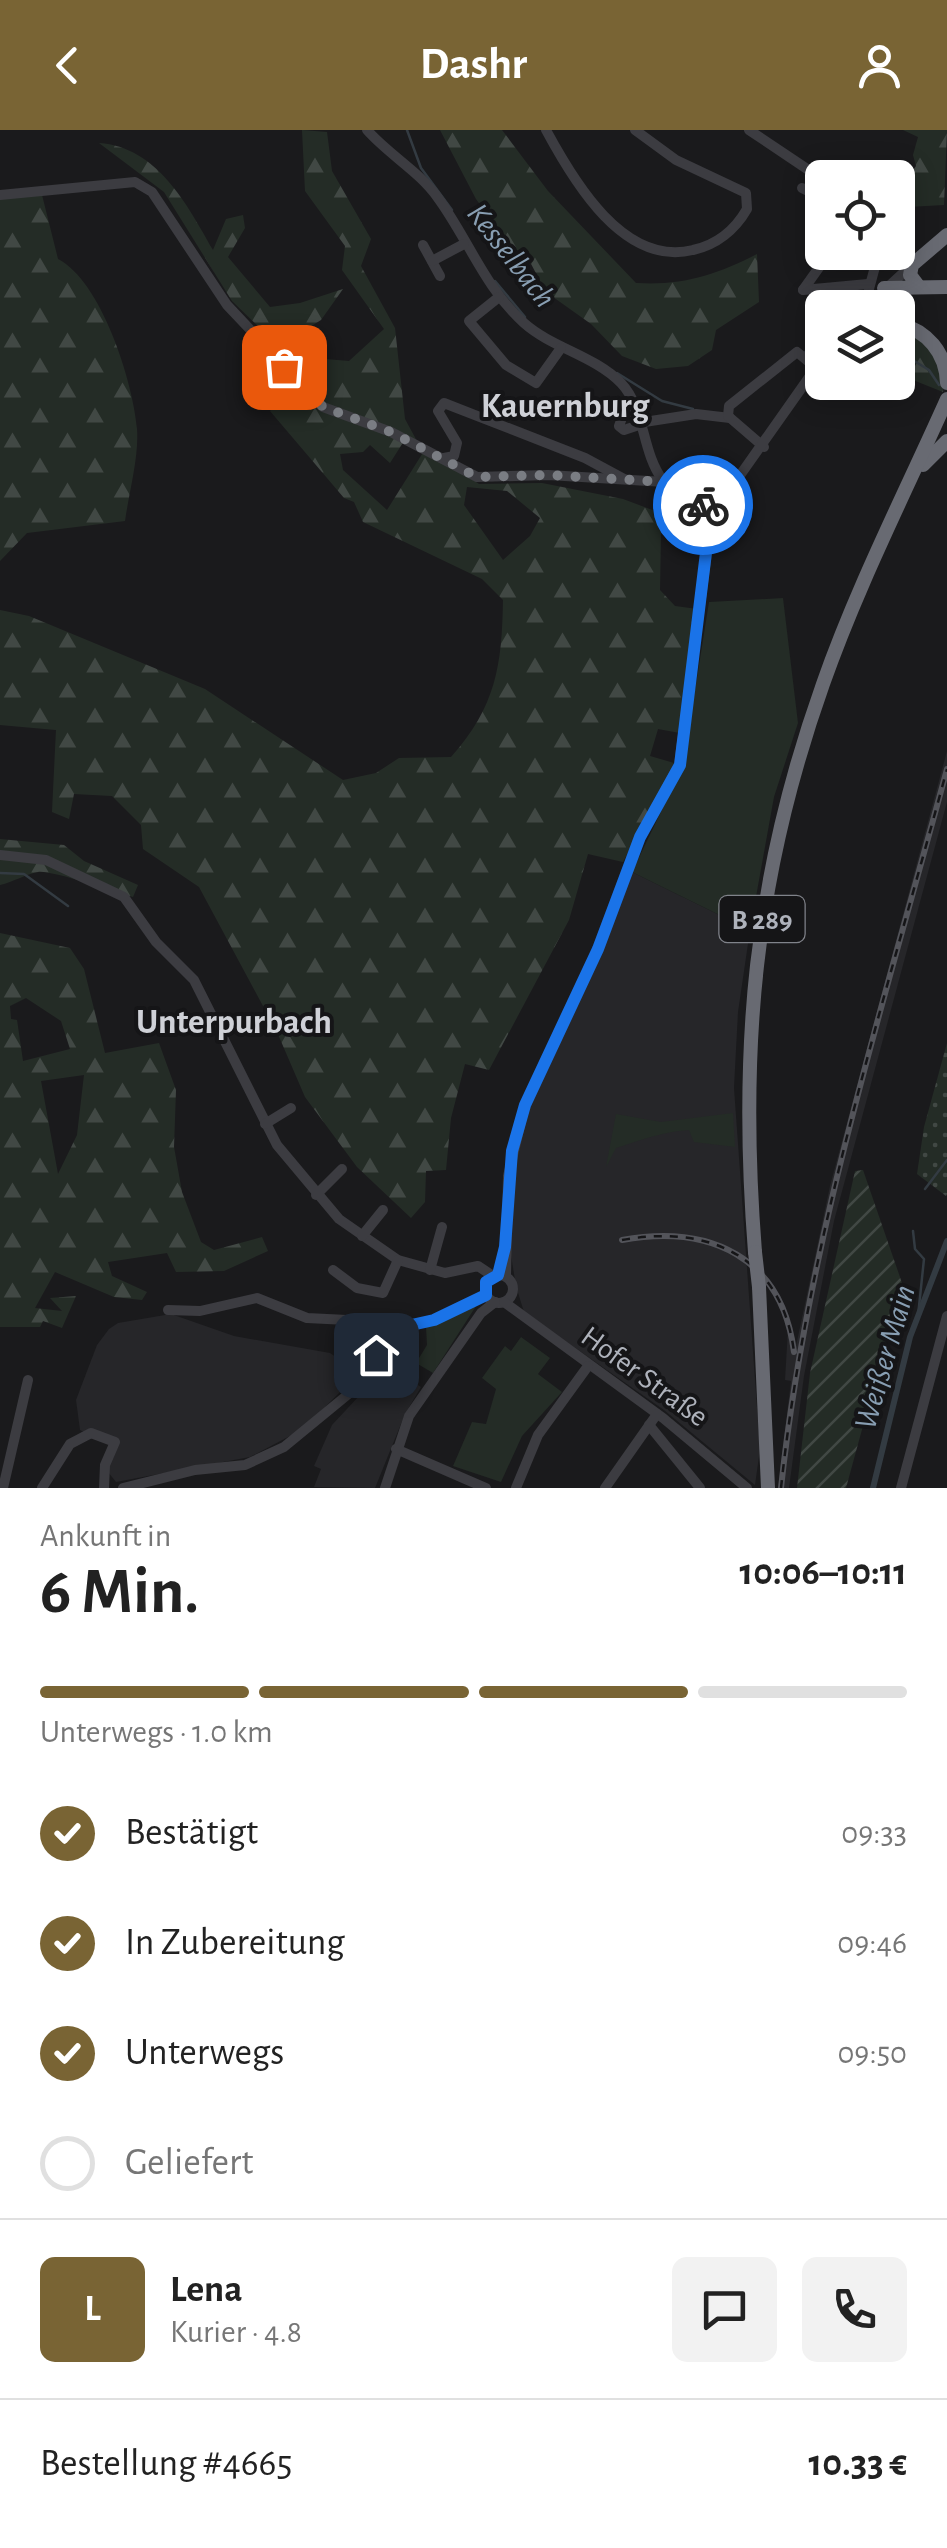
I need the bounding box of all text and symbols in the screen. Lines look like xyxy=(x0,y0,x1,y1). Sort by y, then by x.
icon: back xyxy=(40,38,95,93)
icon: person xyxy=(852,38,907,93)
text: Dashr xyxy=(420,42,527,87)
map controls xyxy=(805,160,915,400)
button: locate xyxy=(805,160,915,270)
water label: Kesselbach xyxy=(461,198,561,314)
button: layers xyxy=(805,290,915,400)
pin xyxy=(242,325,327,410)
icon: bag xyxy=(257,340,312,395)
district label: Kauernburg xyxy=(481,389,650,424)
courier xyxy=(653,455,753,555)
icon: bike xyxy=(676,478,731,533)
road number: B 289 xyxy=(720,896,804,942)
district label: Unterpurbach xyxy=(136,1005,332,1040)
water label: Weißer Main xyxy=(849,1281,921,1433)
pin xyxy=(334,1313,419,1398)
street label: Hofer Straße xyxy=(576,1321,713,1433)
icon: home xyxy=(349,1328,404,1383)
text: Ankunft in xyxy=(40,1520,171,1552)
text: 10:06–10:11 xyxy=(740,1554,907,1592)
text: 6 Min. xyxy=(40,1560,199,1625)
text: Unterwegs · 1.0 km xyxy=(40,1716,273,1748)
icon: check xyxy=(40,1806,95,1861)
text: Bestätigt xyxy=(125,1814,258,1852)
text: 09:33 xyxy=(841,1817,907,1849)
icon: check xyxy=(40,1916,95,1971)
text: In Zubereitung xyxy=(125,1924,345,1962)
text: 09:46 xyxy=(837,1927,907,1959)
icon: check xyxy=(40,2026,95,2081)
text: Unterwegs xyxy=(125,2034,284,2072)
text: 09:50 xyxy=(837,2037,907,2069)
text: Geliefert xyxy=(125,2144,253,2182)
button: chat xyxy=(672,2257,777,2362)
button: phone xyxy=(802,2257,907,2362)
text: Lena xyxy=(170,2271,243,2309)
text: L xyxy=(84,2290,101,2328)
text: Kurier · 4.8 xyxy=(170,2316,302,2348)
text: Bestellung #4665 xyxy=(40,2445,292,2483)
text: 10.33 € xyxy=(809,2445,907,2483)

